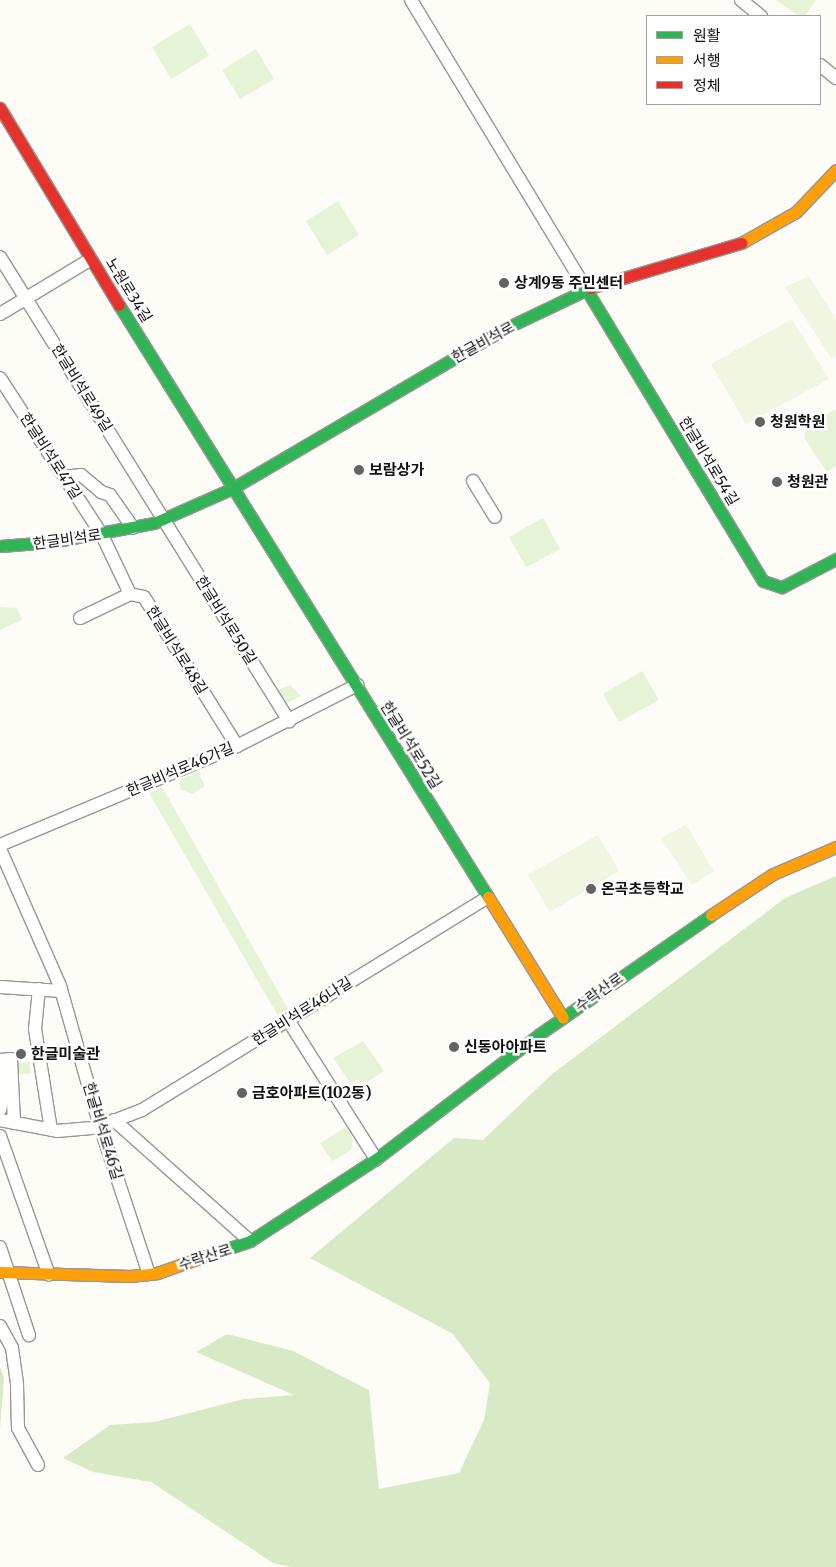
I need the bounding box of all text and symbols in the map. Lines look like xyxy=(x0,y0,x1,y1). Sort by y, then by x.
legend xyxy=(646,15,821,105)
text: 원활 xyxy=(693,26,721,45)
text: 서행 xyxy=(693,51,721,70)
text: 정체 xyxy=(693,76,721,95)
street label: 노원로34길 xyxy=(102,254,156,326)
place label: 상계9동 주민센터 xyxy=(514,274,623,292)
marker: 상계9동 주민센터 xyxy=(498,277,510,289)
street label: 한글비석로 xyxy=(448,317,518,367)
street label: 한글비석로49길 xyxy=(48,341,116,435)
street label: 한글비석로47길 xyxy=(16,410,86,502)
street label: 한글비석로54길 xyxy=(675,413,743,509)
place label: 청원학원 xyxy=(770,413,825,431)
marker: 청원학원 xyxy=(754,416,766,428)
place label: 보람상가 xyxy=(369,461,424,479)
marker: 보람상가 xyxy=(353,464,365,476)
place label: 청원관 xyxy=(787,473,828,491)
marker: 청원관 xyxy=(771,476,783,488)
street label: 한글비석로 xyxy=(32,525,102,553)
street label: 한글비석로50길 xyxy=(192,572,260,668)
street label: 한글비석로48길 xyxy=(143,602,211,698)
street label: 한글비석로52길 xyxy=(377,698,445,792)
street label: 한글비석로46가길 xyxy=(124,738,236,800)
place label: 온곡초등학교 xyxy=(601,880,684,898)
marker: 온곡초등학교 xyxy=(585,883,597,895)
street label: 수락산로 xyxy=(571,968,627,1016)
street label: 한글비석로46나길 xyxy=(249,973,355,1049)
place label: 신동아아파트 xyxy=(464,1038,547,1056)
marker: 신동아아파트 xyxy=(448,1041,460,1053)
place label: 한글미술관 xyxy=(31,1045,100,1063)
marker: 한글미술관 xyxy=(15,1048,27,1060)
street label: 한글비석로46길 xyxy=(80,1080,126,1182)
place label: 금호아파트(102동) xyxy=(252,1084,372,1102)
marker: 금호아파트(102동) xyxy=(236,1087,248,1099)
street label: 수락산로 xyxy=(176,1240,234,1274)

